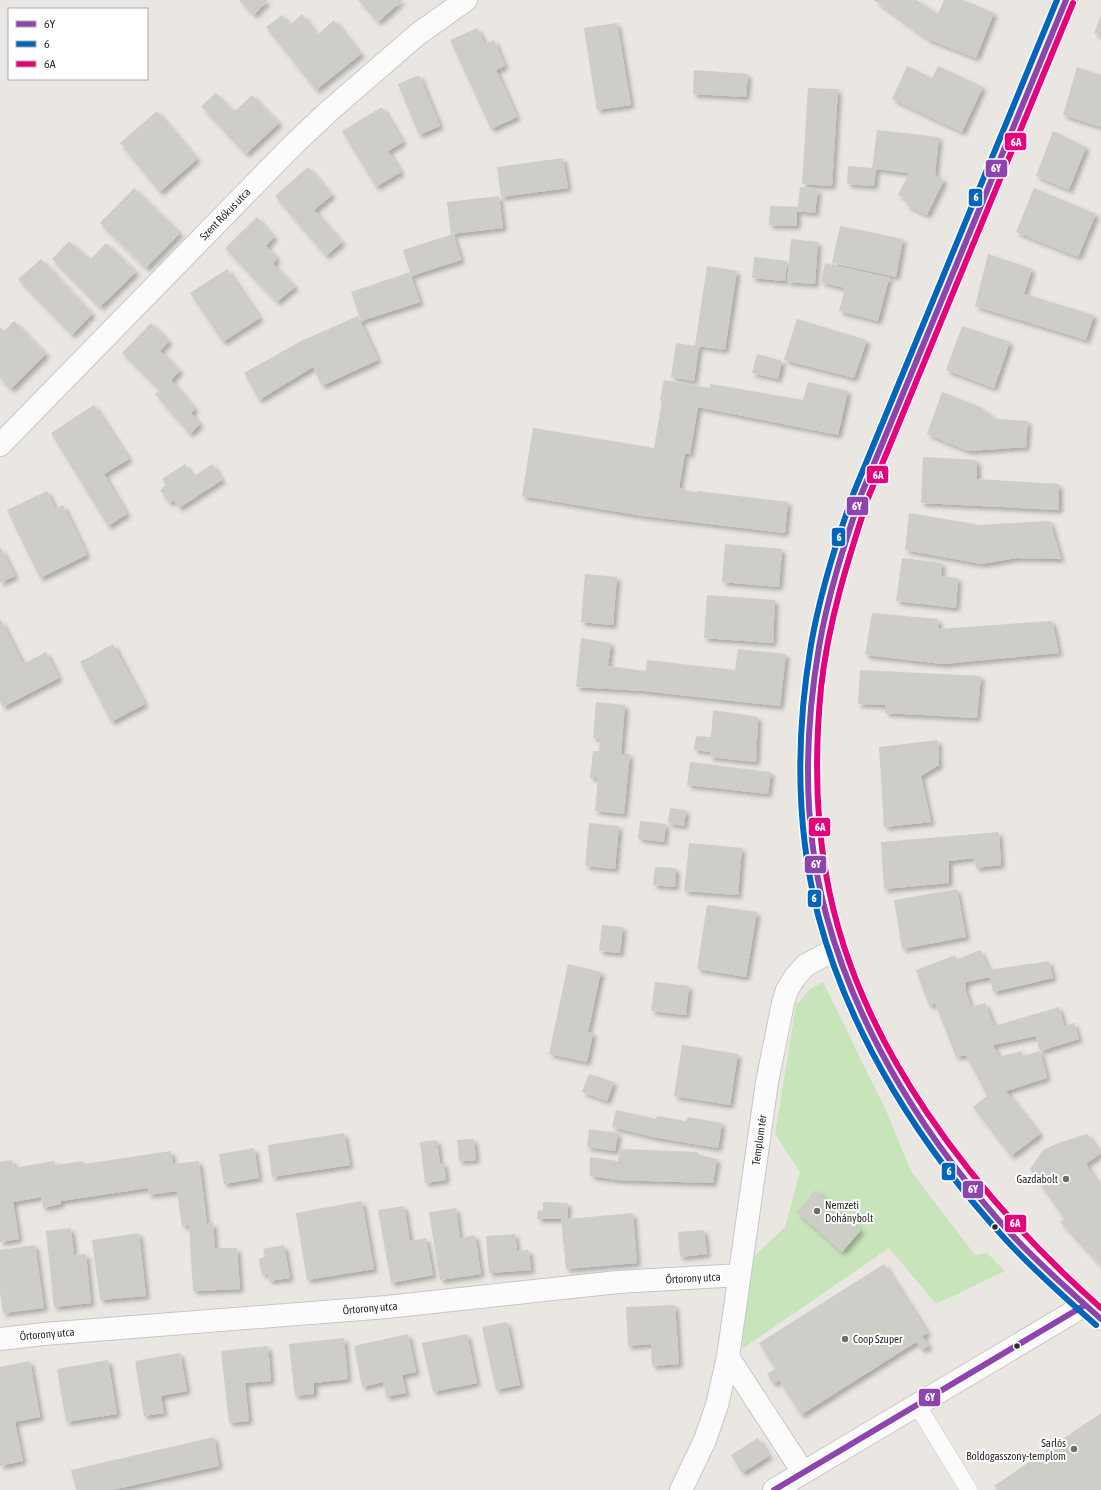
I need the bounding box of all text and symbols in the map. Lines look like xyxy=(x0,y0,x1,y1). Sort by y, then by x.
legend xyxy=(8,8,148,80)
text: 6Y xyxy=(44,17,56,31)
text: 6 xyxy=(44,37,50,51)
text: 6A xyxy=(44,57,56,71)
line badge: 6A xyxy=(1004,132,1027,151)
text: 6A xyxy=(1011,136,1022,148)
line badge: 6Y xyxy=(985,159,1008,178)
text: 6Y xyxy=(991,162,1001,174)
street label: Szent Rókus utca xyxy=(197,186,253,242)
line badge: 6 xyxy=(968,188,983,207)
text: 6 xyxy=(973,191,979,203)
line badge: 6A xyxy=(866,465,889,484)
text: 6A xyxy=(873,469,884,481)
line badge: 6Y xyxy=(846,496,869,516)
text: 6Y xyxy=(852,500,862,512)
line badge: 6 xyxy=(831,527,846,547)
text: 6 xyxy=(836,531,842,543)
line badge: 6A xyxy=(808,817,831,837)
text: 6A xyxy=(815,821,826,833)
line badge: 6Y xyxy=(804,855,827,874)
text: 6Y xyxy=(811,858,821,870)
line badge: 6 xyxy=(807,889,822,908)
text: 6 xyxy=(811,892,817,904)
street label: Templom tér xyxy=(750,1113,769,1166)
line badge: 6 xyxy=(941,1162,956,1181)
text: 6 xyxy=(946,1165,952,1177)
place label: Gazdabolt xyxy=(1016,1173,1058,1185)
marker: Gazdabolt xyxy=(1061,1174,1071,1184)
line badge: 6Y xyxy=(962,1180,984,1199)
text: 6Y xyxy=(968,1183,978,1195)
place label: Nemzeti Dohánybolt xyxy=(825,1199,873,1224)
marker: Nemzeti Dohánybolt xyxy=(812,1206,822,1216)
line badge: 6A xyxy=(1004,1214,1027,1233)
text: 6A xyxy=(1010,1217,1021,1229)
unlabelled marker xyxy=(990,1222,1000,1232)
street label: Őrtorony utca xyxy=(665,1271,721,1285)
street label: Őrtorony utca xyxy=(342,1300,398,1316)
street label: Őrtorony utca xyxy=(19,1326,75,1342)
place label: Coop Szuper xyxy=(853,1333,903,1345)
marker: Coop Szuper xyxy=(840,1334,850,1344)
unlabelled marker xyxy=(1012,1341,1022,1351)
line badge: 6Y xyxy=(918,1388,941,1407)
text: 6Y xyxy=(925,1391,935,1403)
place label: Sarlós Boldogasszony-templom xyxy=(966,1437,1066,1462)
marker: Sarlós Boldogasszony-templom xyxy=(1069,1444,1079,1454)

